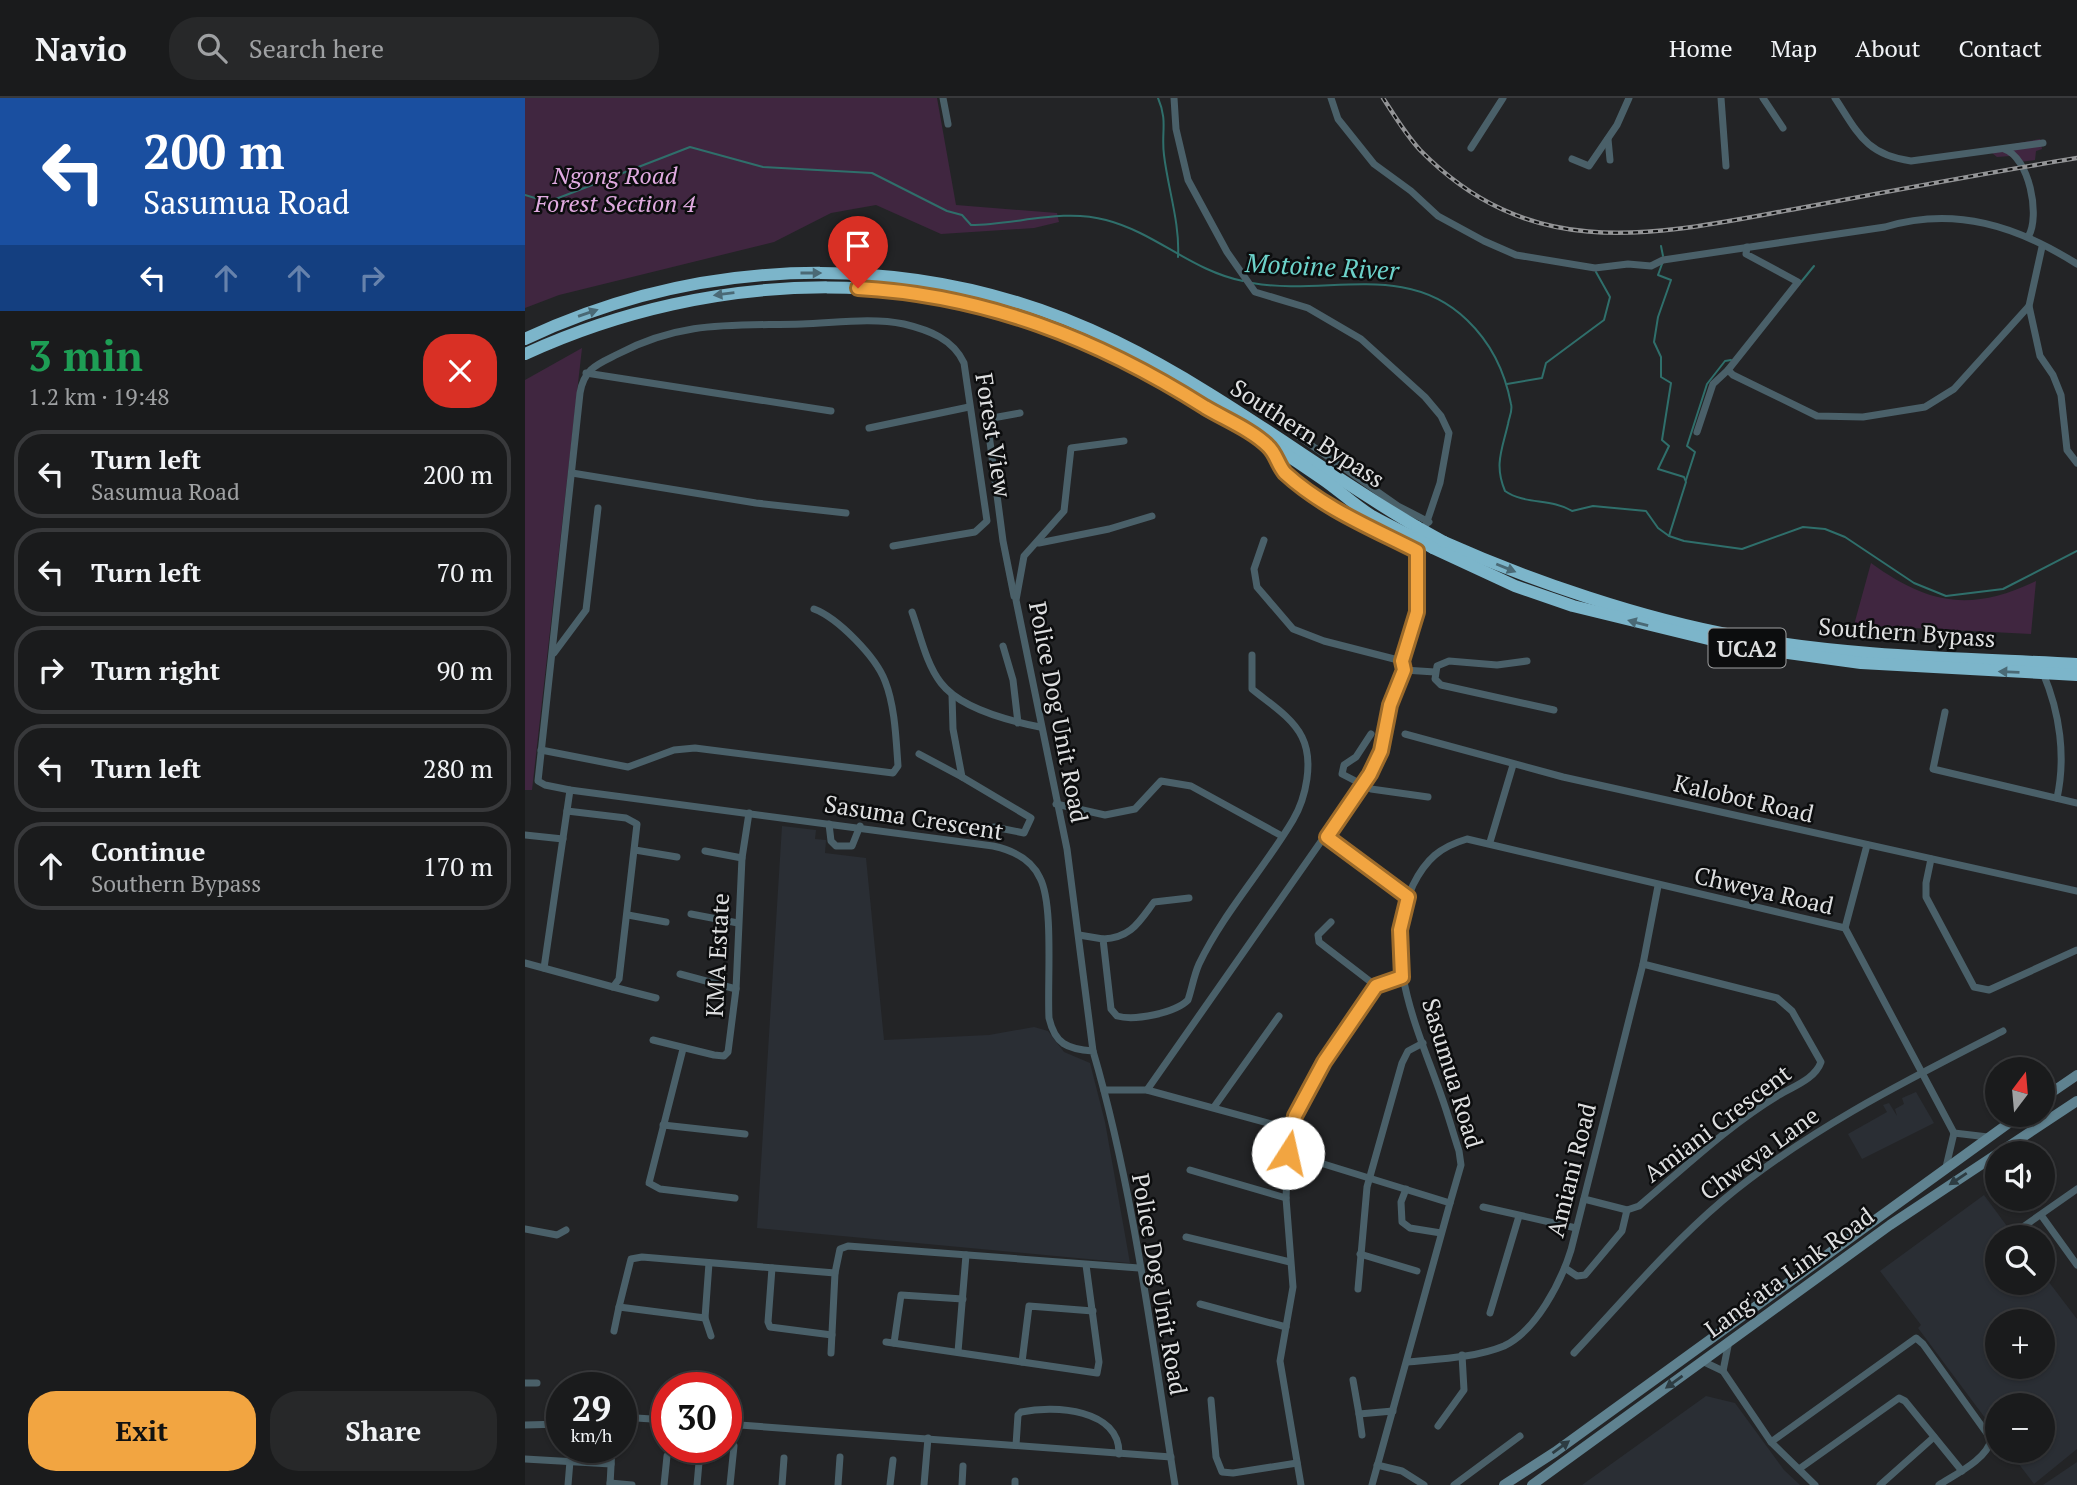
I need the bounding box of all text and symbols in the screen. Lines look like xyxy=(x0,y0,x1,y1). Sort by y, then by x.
search box xyxy=(169,17,659,80)
text: Navio xyxy=(35,27,127,70)
icon: search xyxy=(193,29,231,67)
text: Search here xyxy=(249,31,384,65)
text: Home xyxy=(1669,32,1733,64)
text: Map xyxy=(1771,32,1817,64)
text: About xyxy=(1855,32,1921,64)
text: Contact xyxy=(1959,32,2042,64)
text: 200 m xyxy=(143,118,285,183)
icon: left xyxy=(28,126,119,217)
park label: Ngong Road Forest Section 4 xyxy=(533,159,696,219)
text: Sasumua Road xyxy=(143,181,350,223)
pin xyxy=(828,216,888,288)
icon: arrive xyxy=(839,227,877,265)
water label: Motoine River xyxy=(1243,245,1401,287)
icon: left xyxy=(134,259,172,297)
icon: ahead xyxy=(207,259,245,297)
icon: ahead xyxy=(280,259,318,297)
icon: right xyxy=(353,259,391,297)
one-way arrow xyxy=(800,267,822,279)
one-way arrow xyxy=(712,288,734,299)
one-way arrow xyxy=(578,307,599,318)
text: 3 min xyxy=(28,327,143,383)
button: close xyxy=(423,334,497,408)
street label: Forest View xyxy=(968,371,1020,500)
street label: Southern Bypass xyxy=(1225,371,1391,495)
text: 1.2 km · 19:48 xyxy=(28,381,170,412)
text: Turn left xyxy=(91,442,201,476)
icon: left xyxy=(32,455,70,493)
text: 200 m xyxy=(423,457,493,491)
text: Sasumua Road xyxy=(91,476,240,507)
icon: left xyxy=(32,553,70,591)
text: Turn left xyxy=(91,555,201,589)
text: 70 m xyxy=(437,555,493,589)
one-way arrow xyxy=(1496,563,1517,574)
street label: Police Dog Unit Road xyxy=(1022,599,1096,825)
street label: Southern Bypass xyxy=(1817,610,1997,654)
one-way arrow xyxy=(1627,617,1649,628)
road number: UCA2 xyxy=(1709,628,1785,668)
icon: right xyxy=(32,651,70,689)
text: Turn right xyxy=(91,653,220,687)
text: 90 m xyxy=(437,653,493,687)
one-way arrow xyxy=(1998,666,2020,677)
icon: left xyxy=(32,749,70,787)
text: Turn left xyxy=(91,751,201,785)
text: 280 m xyxy=(423,751,493,785)
street label: Kalobot Road xyxy=(1671,766,1817,830)
street label: Sasuma Crescent xyxy=(822,787,1006,847)
text: Continue xyxy=(91,834,205,868)
icon: ahead xyxy=(32,847,70,885)
text: 170 m xyxy=(423,849,493,883)
street label: Chweya Road xyxy=(1691,858,1837,922)
text: Southern Bypass xyxy=(91,868,261,899)
street label: KMA Estate xyxy=(698,892,736,1018)
street label: Sasumua Road xyxy=(1415,994,1491,1152)
street label: Amiani Crescent xyxy=(1637,1057,1797,1189)
north arrow xyxy=(1985,1057,2055,1127)
map controls xyxy=(1985,1057,2055,1463)
street label: Chweya Lane xyxy=(1693,1099,1825,1207)
street label: Amiani Road xyxy=(1539,1100,1603,1240)
position arrow xyxy=(1251,1116,1325,1190)
button: sound xyxy=(1985,1141,2055,1211)
street label: Police Dog Unit Road xyxy=(1125,1171,1195,1397)
one-way arrow xyxy=(1949,1172,1968,1185)
street label: Lang'ata Link Road xyxy=(1698,1200,1880,1344)
button: search xyxy=(1985,1225,2055,1295)
button: + xyxy=(1985,1309,2055,1379)
speed limit sign: 30 xyxy=(651,1372,742,1463)
one-way arrow xyxy=(1664,1375,1683,1389)
text: 29 xyxy=(572,1385,611,1431)
button: Exit xyxy=(28,1391,256,1471)
button: Share xyxy=(270,1391,497,1471)
button: − xyxy=(1985,1393,2055,1463)
text: km/h xyxy=(571,1423,612,1447)
one-way arrow xyxy=(1552,1440,1570,1454)

